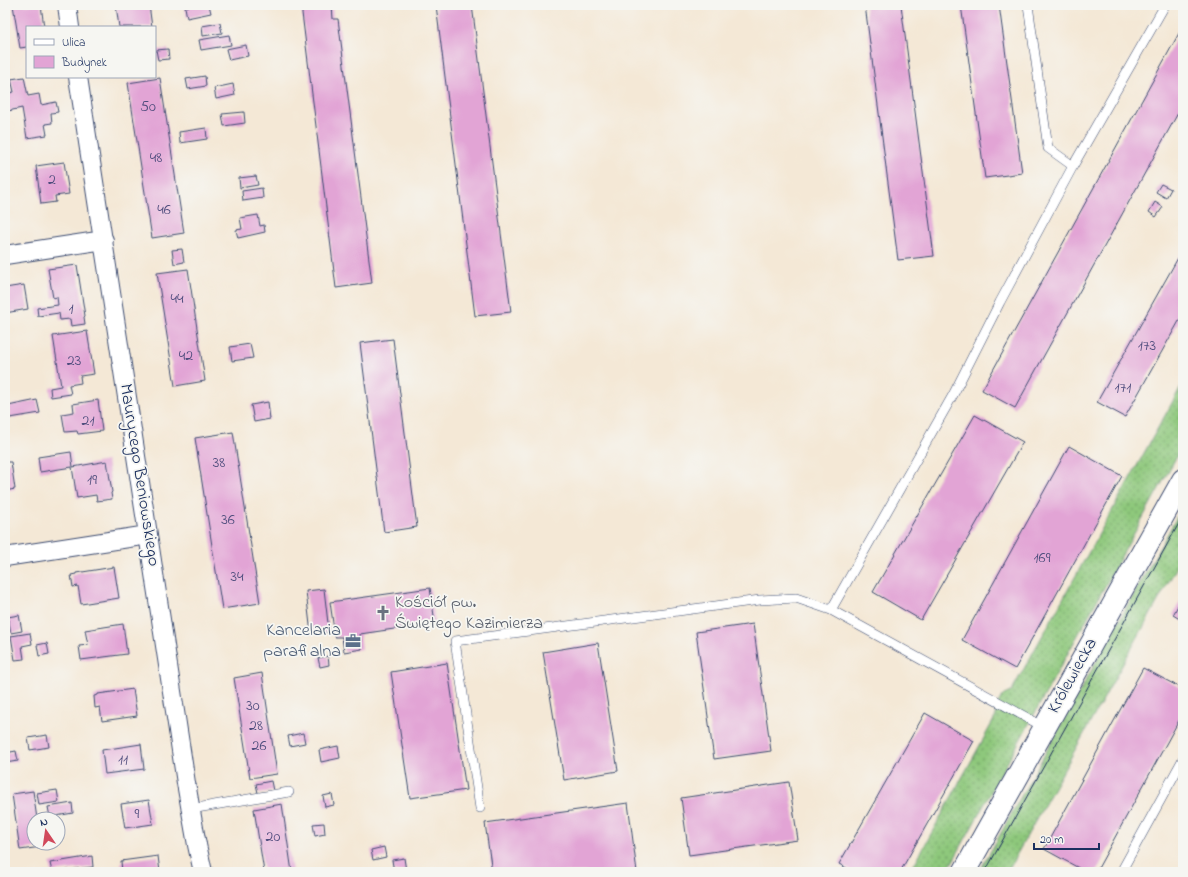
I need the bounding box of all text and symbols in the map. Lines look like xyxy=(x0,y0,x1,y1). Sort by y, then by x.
legend xyxy=(26,26,156,78)
text: Ulica xyxy=(62,34,86,52)
text: Budynek xyxy=(61,54,108,73)
house number: 50 xyxy=(140,95,156,119)
house number: 48 xyxy=(150,146,162,170)
house number: 2 xyxy=(48,168,56,192)
house number: 46 xyxy=(157,198,171,222)
house number: 44 xyxy=(170,287,184,311)
house number: 1 xyxy=(68,297,74,321)
house number: 173 xyxy=(1138,334,1156,358)
house number: 42 xyxy=(179,344,193,368)
house number: 23 xyxy=(67,349,81,373)
house number: 171 xyxy=(1115,376,1131,400)
street label: Maurycego Beniowskiego xyxy=(111,382,166,568)
house number: 21 xyxy=(81,409,95,433)
house number: 38 xyxy=(213,451,225,475)
house number: 19 xyxy=(87,468,97,492)
house number: 36 xyxy=(221,508,235,532)
house number: 169 xyxy=(1034,546,1051,570)
house number: 34 xyxy=(230,565,244,589)
place label: Kościół pw. Świętego Kazimierza xyxy=(395,590,543,638)
church icon: Kościół pw. Świętego Kazimierza xyxy=(374,604,392,622)
place label: Kancelaria parafialna xyxy=(263,618,341,665)
office icon: Kancelaria parafialna xyxy=(344,632,362,650)
street label: Królewiecka xyxy=(1042,633,1104,719)
house number: 30 xyxy=(246,694,260,718)
house number: 28 xyxy=(249,714,263,738)
house number: 26 xyxy=(252,734,267,758)
house number: 11 xyxy=(118,748,128,772)
house number: 9 xyxy=(135,802,140,826)
north arrow xyxy=(26,811,66,851)
text: N xyxy=(39,814,49,831)
house number: 20 xyxy=(266,825,281,849)
scale bar xyxy=(1034,825,1099,851)
text: 20 m xyxy=(1040,831,1063,849)

